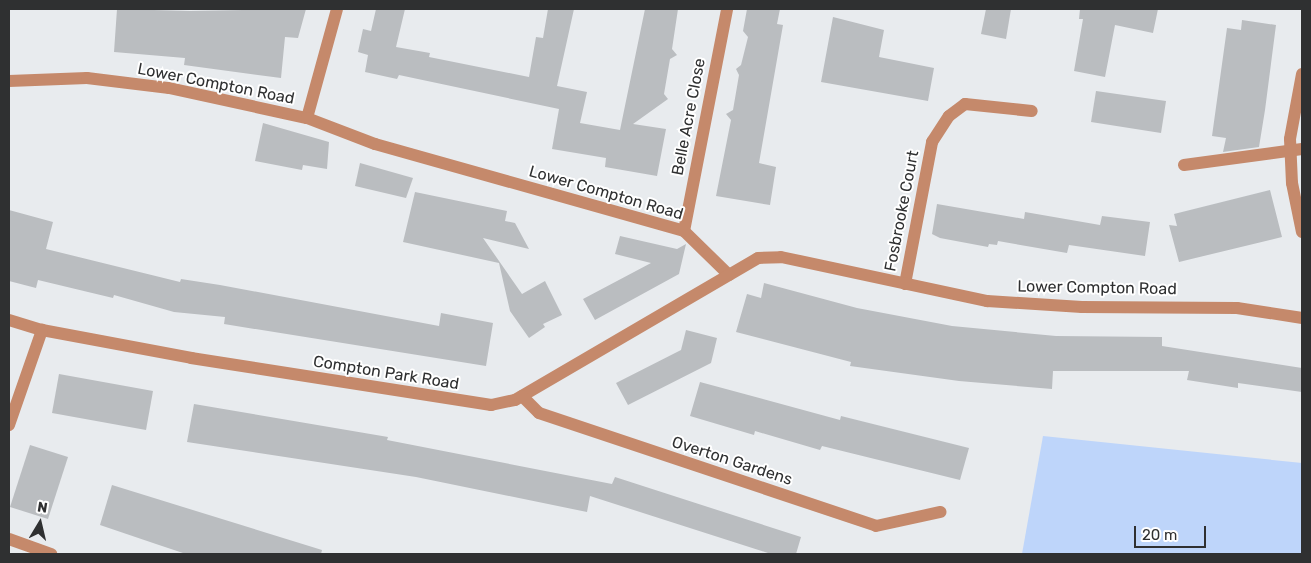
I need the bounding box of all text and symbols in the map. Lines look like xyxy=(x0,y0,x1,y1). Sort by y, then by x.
street label: Belle Acre Close xyxy=(668,57,710,177)
street label: Lower Compton Road xyxy=(136,59,296,109)
street label: Fosbrooke Court xyxy=(881,149,923,273)
street label: Lower Compton Road xyxy=(527,162,685,224)
street label: Lower Compton Road xyxy=(1017,277,1177,299)
street label: Compton Park Road xyxy=(312,352,460,394)
street label: Overton Gardens xyxy=(669,432,795,490)
north arrow xyxy=(15,498,65,548)
text: N xyxy=(36,499,49,517)
scale bar xyxy=(1136,516,1208,548)
text: 20 m xyxy=(1142,526,1177,544)

